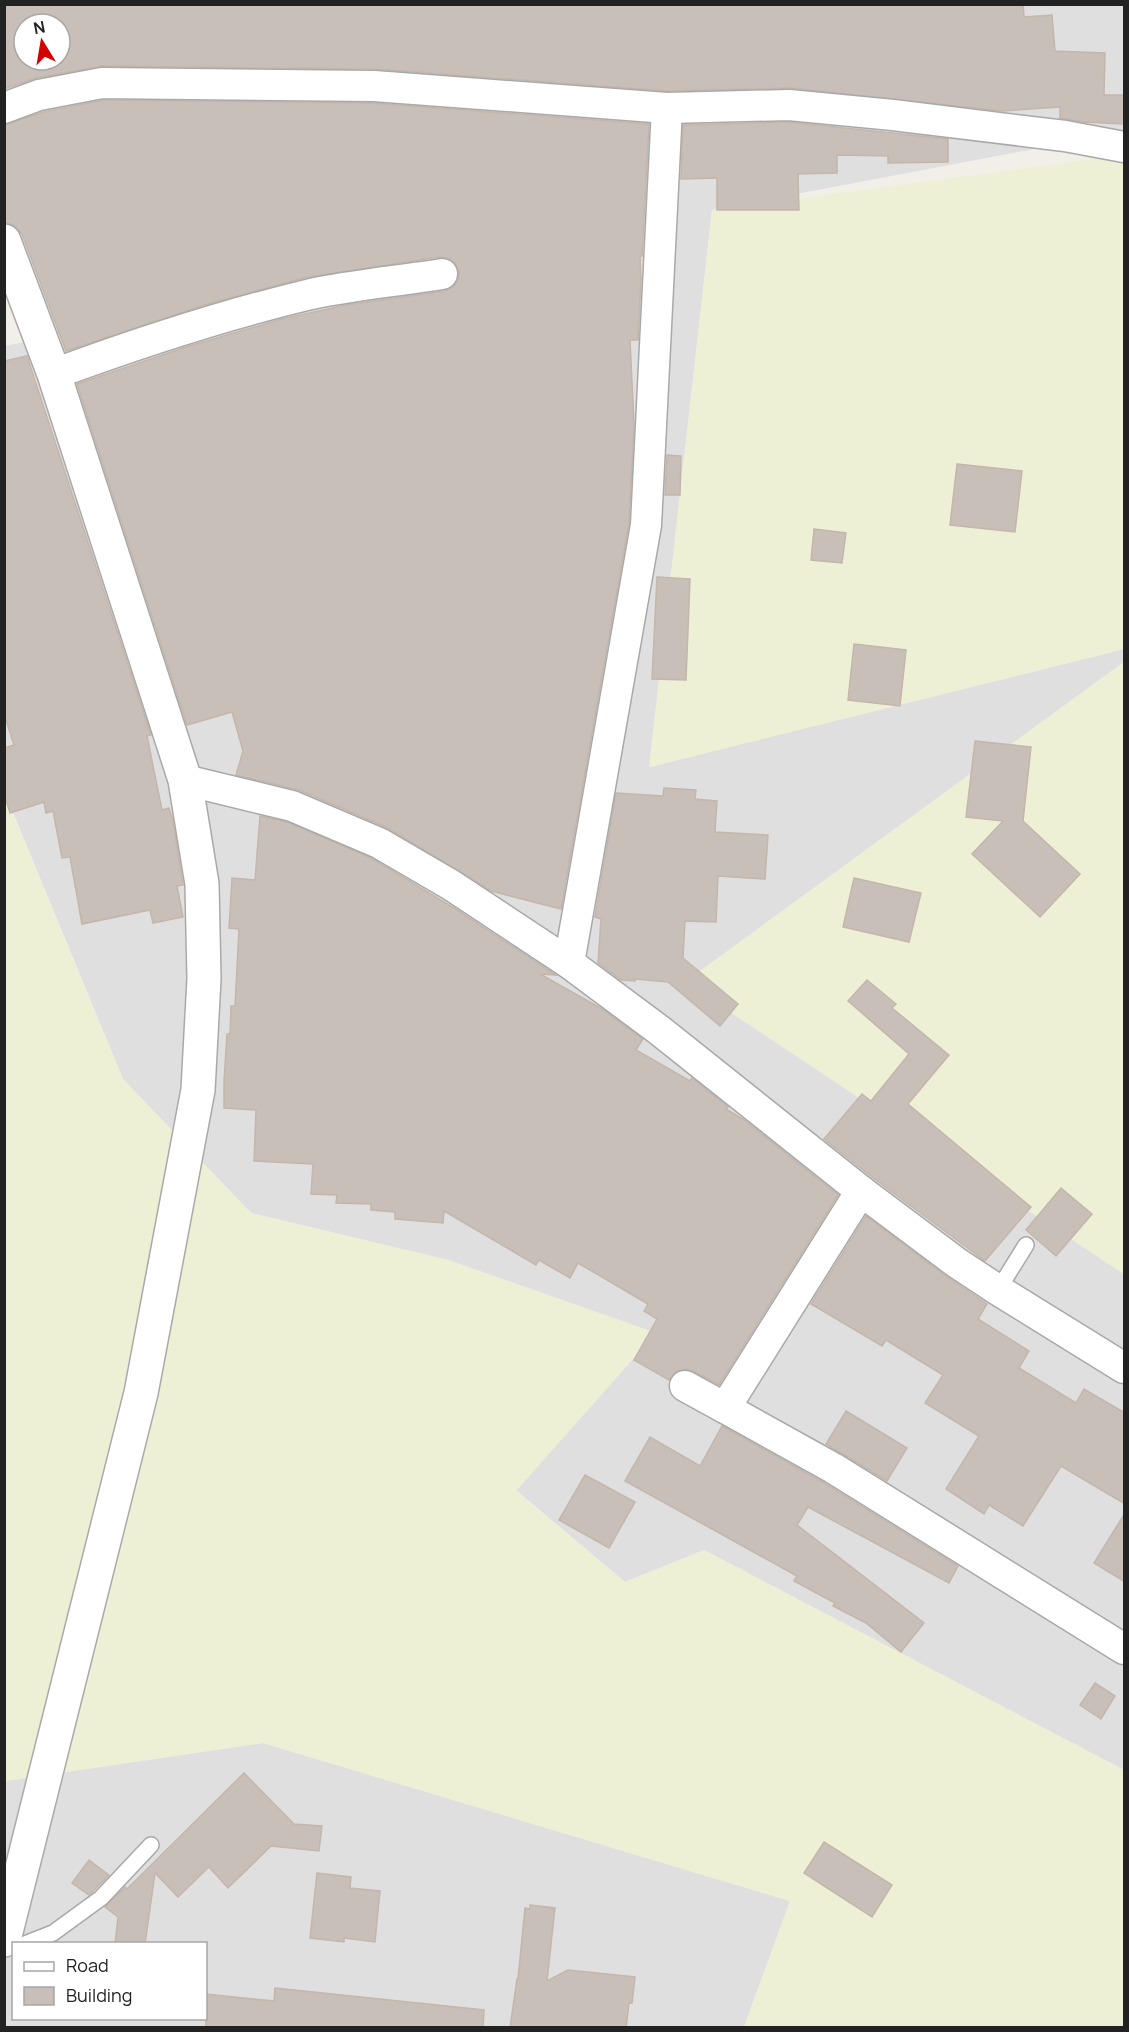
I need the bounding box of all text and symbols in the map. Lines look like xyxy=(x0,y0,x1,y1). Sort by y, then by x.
north arrow xyxy=(12,12,72,72)
text: N xyxy=(31,15,47,39)
legend xyxy=(12,1942,207,2020)
text: Road xyxy=(66,1953,109,1977)
text: Building xyxy=(66,1983,132,2007)

